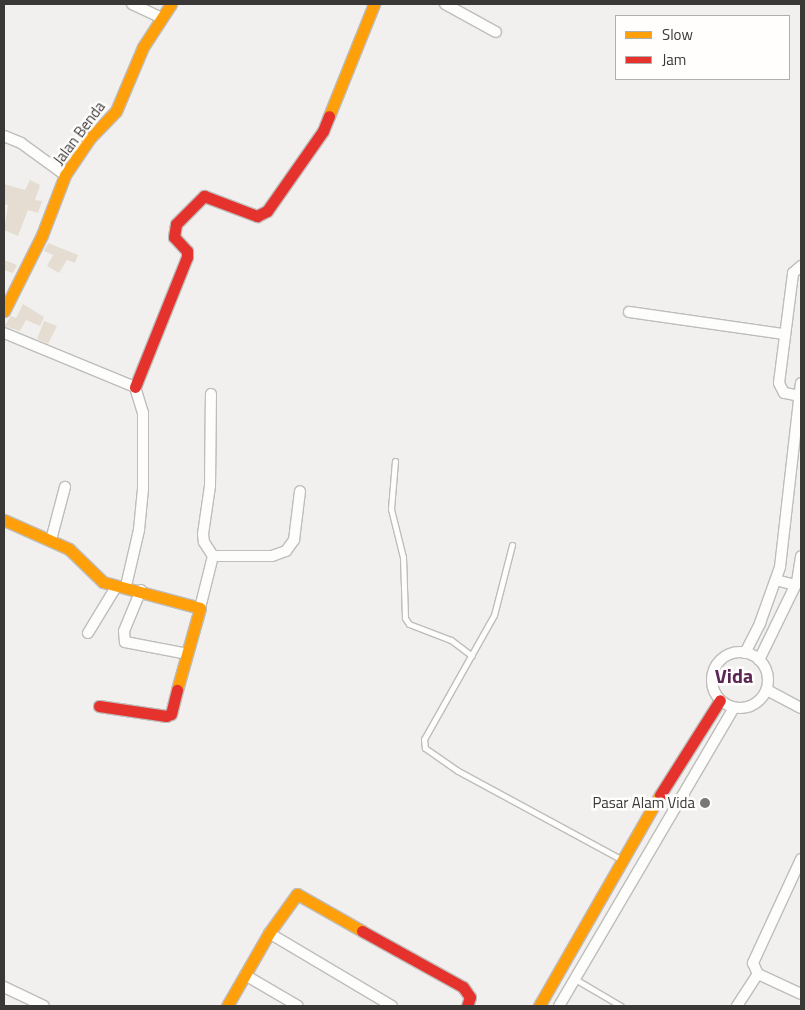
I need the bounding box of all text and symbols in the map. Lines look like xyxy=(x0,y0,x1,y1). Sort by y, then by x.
legend xyxy=(615,15,790,80)
text: Slow xyxy=(662,23,693,46)
text: Jam xyxy=(662,48,686,71)
street label: Jalan Benda xyxy=(49,98,109,168)
district label: Vida xyxy=(715,663,753,687)
place label: Pasar Alam Vida xyxy=(592,794,695,812)
marker: Pasar Alam Vida xyxy=(699,797,711,809)

